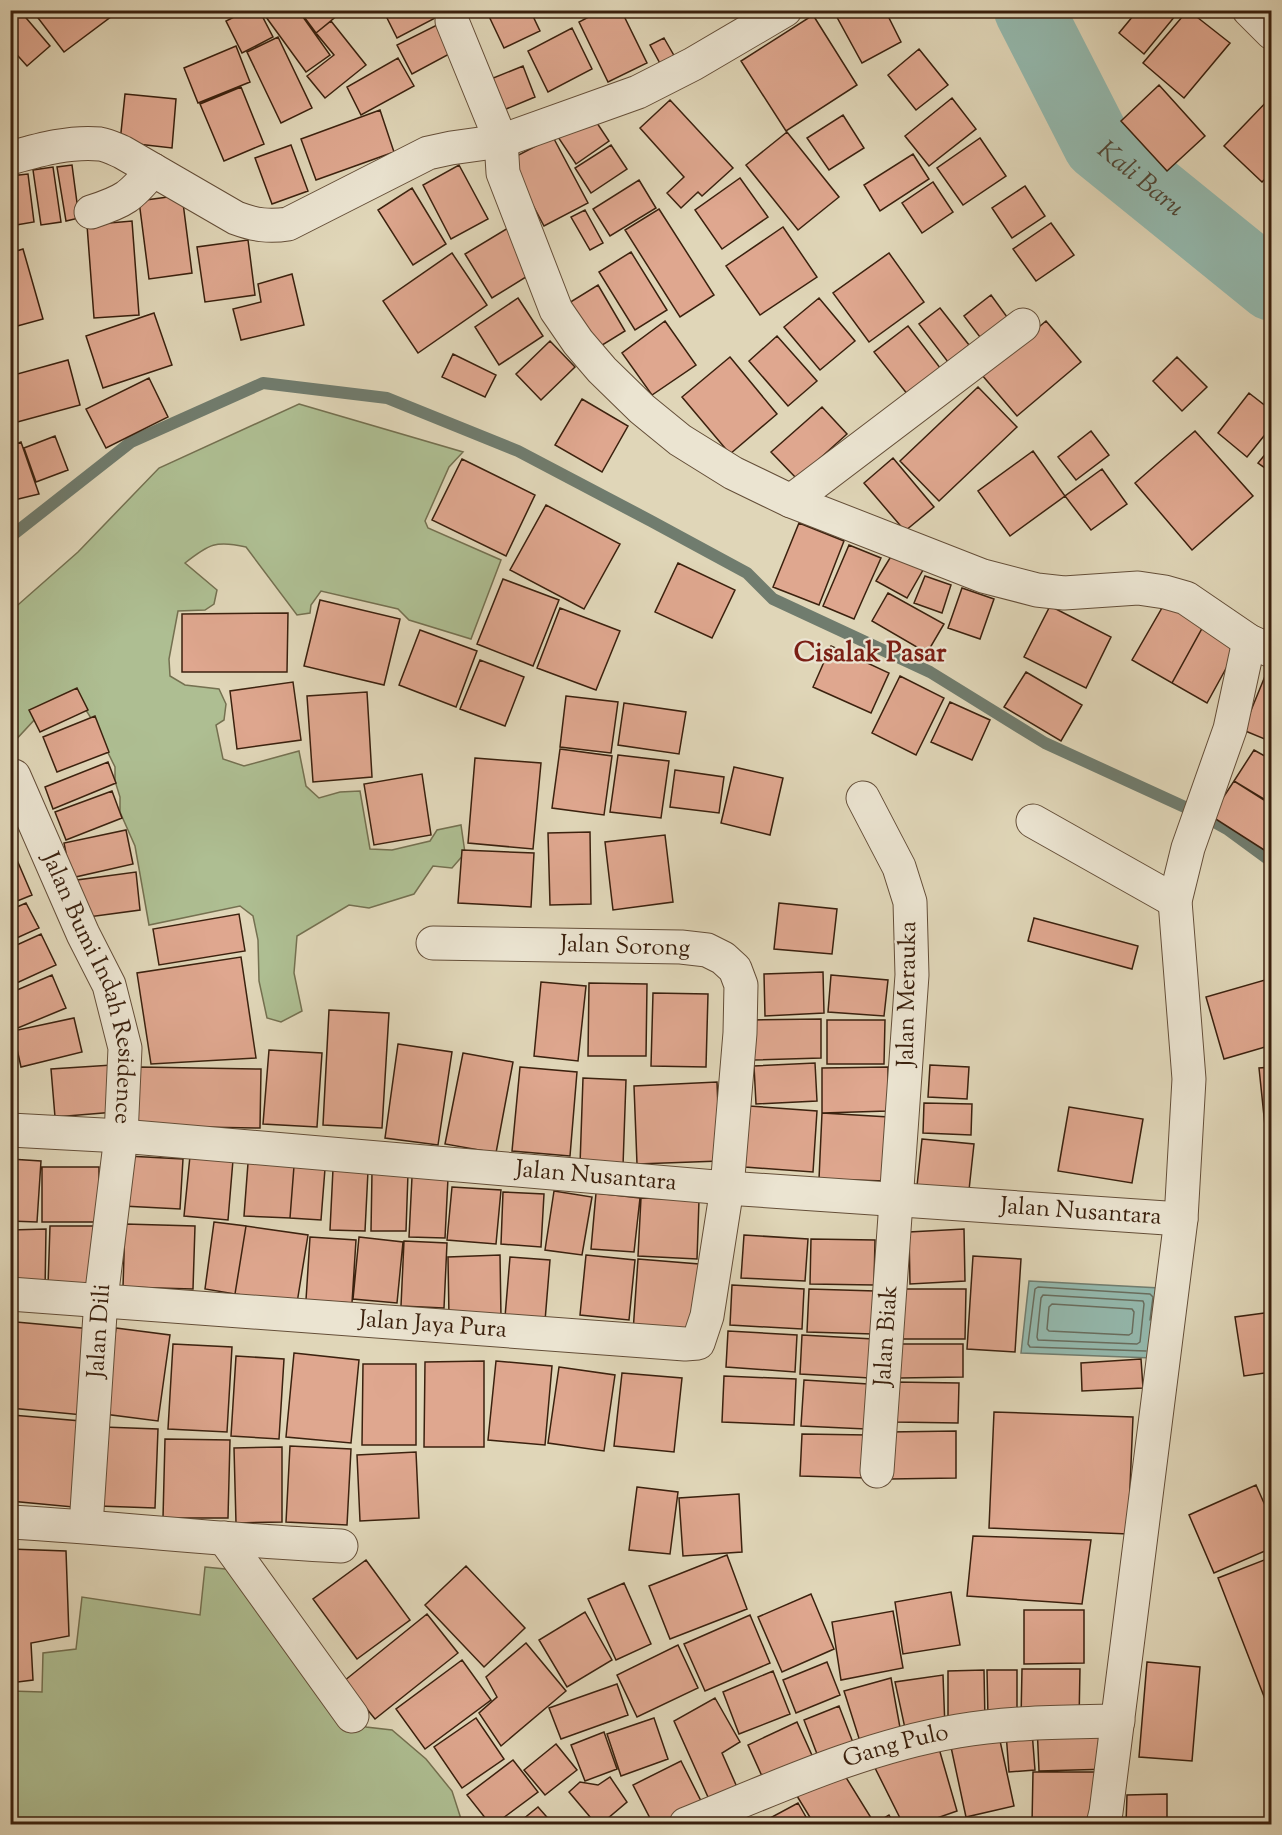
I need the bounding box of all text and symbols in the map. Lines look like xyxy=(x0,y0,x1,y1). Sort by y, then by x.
water label: Kali Baru xyxy=(1089,133,1192,226)
district label: Cisalak Pasar xyxy=(794,635,947,674)
street label: Jalan Bumi Indah Residence xyxy=(32,845,142,1125)
street label: Jalan Merauka xyxy=(890,921,926,1069)
street label: Jalan Sorong xyxy=(557,928,691,966)
street label: Jalan Nusantara xyxy=(512,1153,678,1201)
street label: Jalan Nusantara xyxy=(997,1190,1163,1235)
street label: Jalan Dili xyxy=(80,1283,120,1381)
street label: Jalan Biak xyxy=(866,1284,907,1390)
street label: Jalan Jaya Pura xyxy=(356,1303,508,1348)
street label: Gang Pulo xyxy=(838,1716,951,1777)

